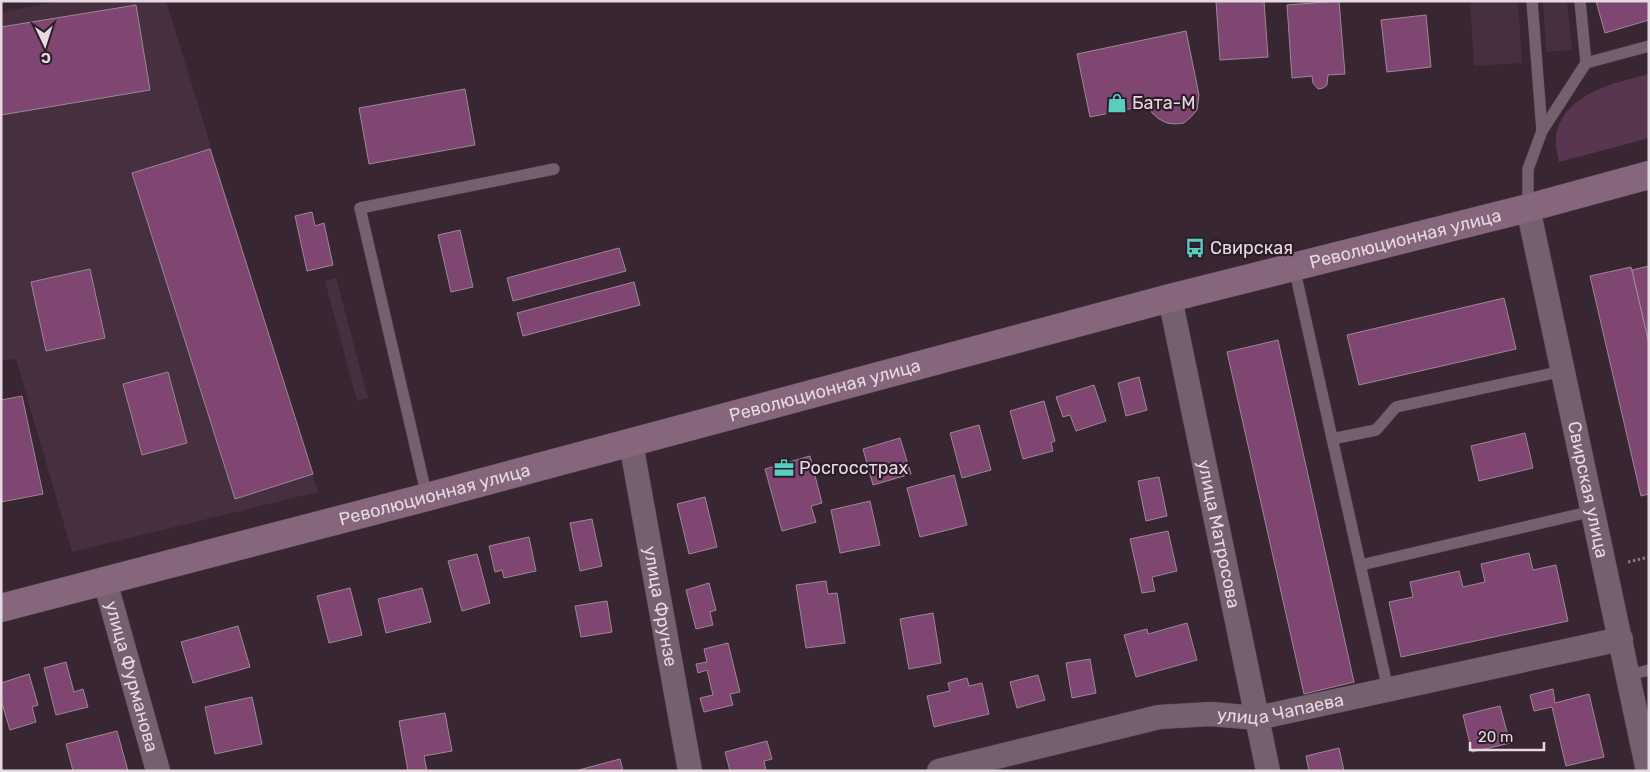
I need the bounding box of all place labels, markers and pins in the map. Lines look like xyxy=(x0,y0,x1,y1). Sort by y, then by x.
shop icon: Бата-М xyxy=(1106,92,1128,114)
place label: Бата-М xyxy=(1132,92,1195,114)
bus stop icon: Свирская xyxy=(1184,237,1206,259)
place label: Свирская xyxy=(1210,237,1293,259)
office icon: Росгосстрах xyxy=(773,457,795,479)
place label: Росгосстрах xyxy=(799,457,908,479)

